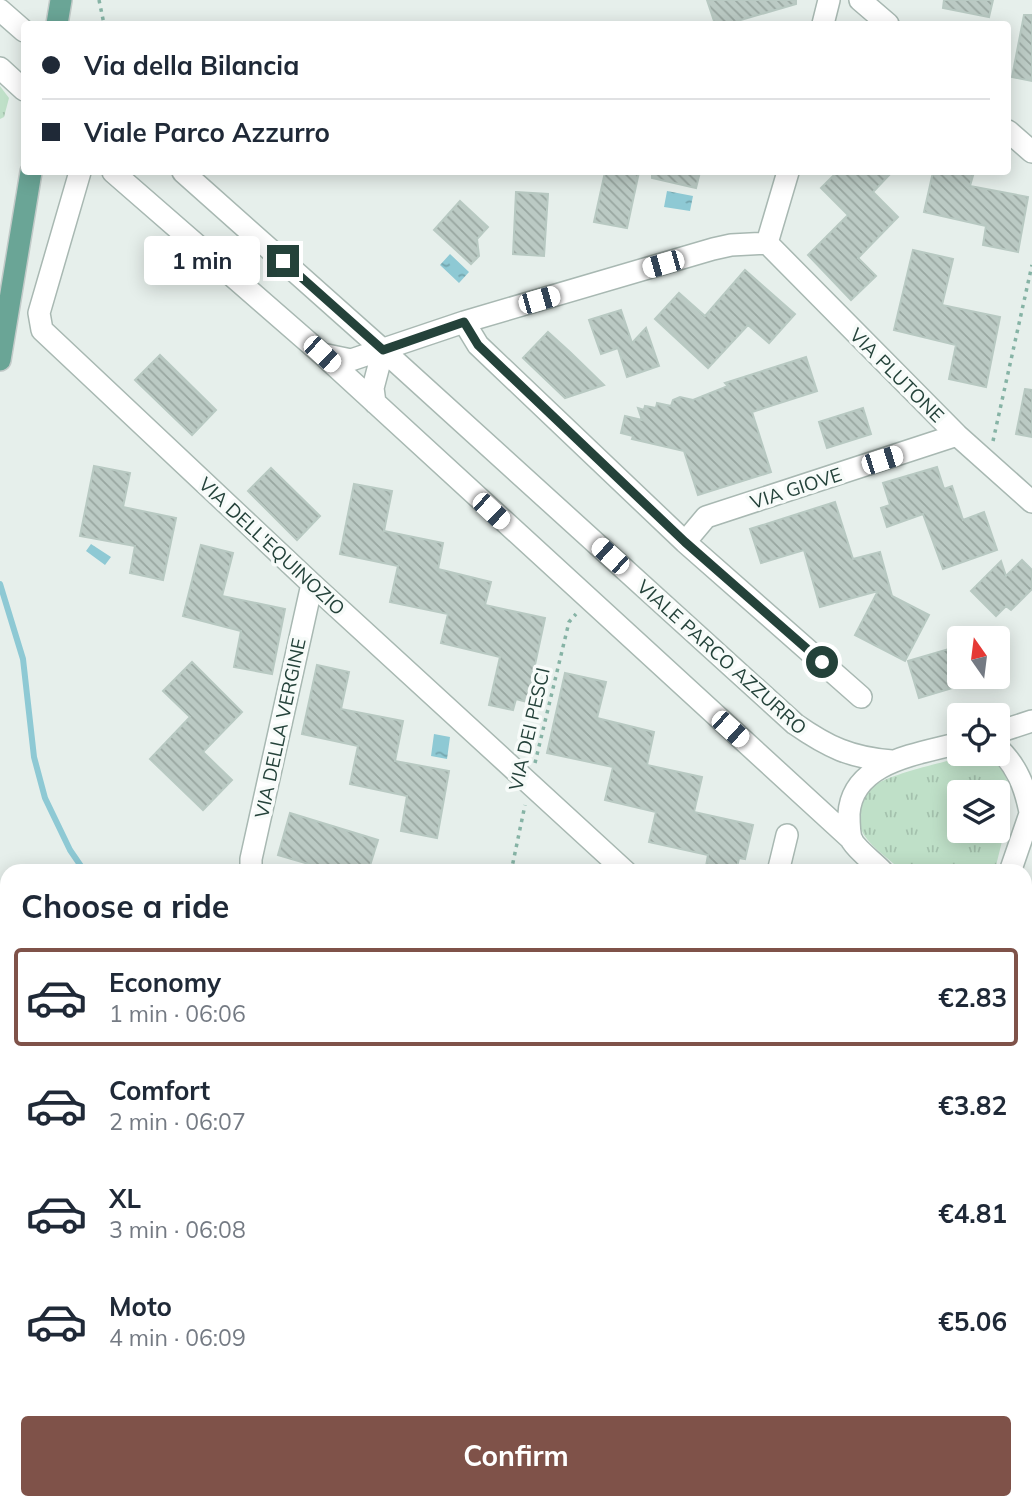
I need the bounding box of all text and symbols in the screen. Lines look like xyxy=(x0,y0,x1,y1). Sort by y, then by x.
text: Via della Bilancia xyxy=(84,49,299,82)
text: Viale Parco Azzurro xyxy=(84,116,330,149)
callout: 1 min xyxy=(143,236,258,286)
route end xyxy=(267,245,299,277)
text: 1 min xyxy=(172,246,232,275)
car xyxy=(640,248,687,280)
car xyxy=(516,284,563,316)
street label: VIA PLUTONE xyxy=(845,323,949,427)
car xyxy=(300,332,345,376)
car xyxy=(859,444,906,476)
street label: VIA GIOVE xyxy=(747,462,845,514)
street label: VIA DELL'EQUINOZIO xyxy=(194,472,350,620)
car xyxy=(469,489,514,533)
car xyxy=(588,534,633,578)
street label: VIALE PARCO AZZURRO xyxy=(632,574,812,740)
north arrow xyxy=(947,626,1010,690)
map controls xyxy=(947,626,1010,843)
street label: VIA DELLA VERGINE xyxy=(249,636,311,820)
route start xyxy=(806,646,838,678)
street label: VIA DEI PESCI xyxy=(503,665,555,793)
button: locate xyxy=(947,703,1010,766)
car xyxy=(708,707,753,751)
button: layers xyxy=(947,780,1010,843)
text: Choose a ride xyxy=(21,886,229,926)
icon: car xyxy=(25,966,88,1029)
text: Economy xyxy=(109,966,221,999)
text: €2.83 xyxy=(938,981,1007,1014)
text: 1 min · 06:06 xyxy=(109,999,246,1028)
icon: car xyxy=(25,1074,88,1137)
text: Comfort xyxy=(109,1074,210,1107)
text: €3.82 xyxy=(938,1089,1007,1122)
text: 2 min · 06:07 xyxy=(109,1107,246,1136)
icon: car xyxy=(25,1182,88,1245)
text: XL xyxy=(109,1182,141,1215)
text: €4.81 xyxy=(938,1197,1007,1230)
text: 3 min · 06:08 xyxy=(109,1215,246,1244)
icon: car xyxy=(25,1290,88,1353)
text: Moto xyxy=(109,1290,172,1323)
text: €5.06 xyxy=(938,1305,1007,1338)
text: 4 min · 06:09 xyxy=(109,1323,246,1352)
button: Confirm xyxy=(21,1416,1011,1496)

